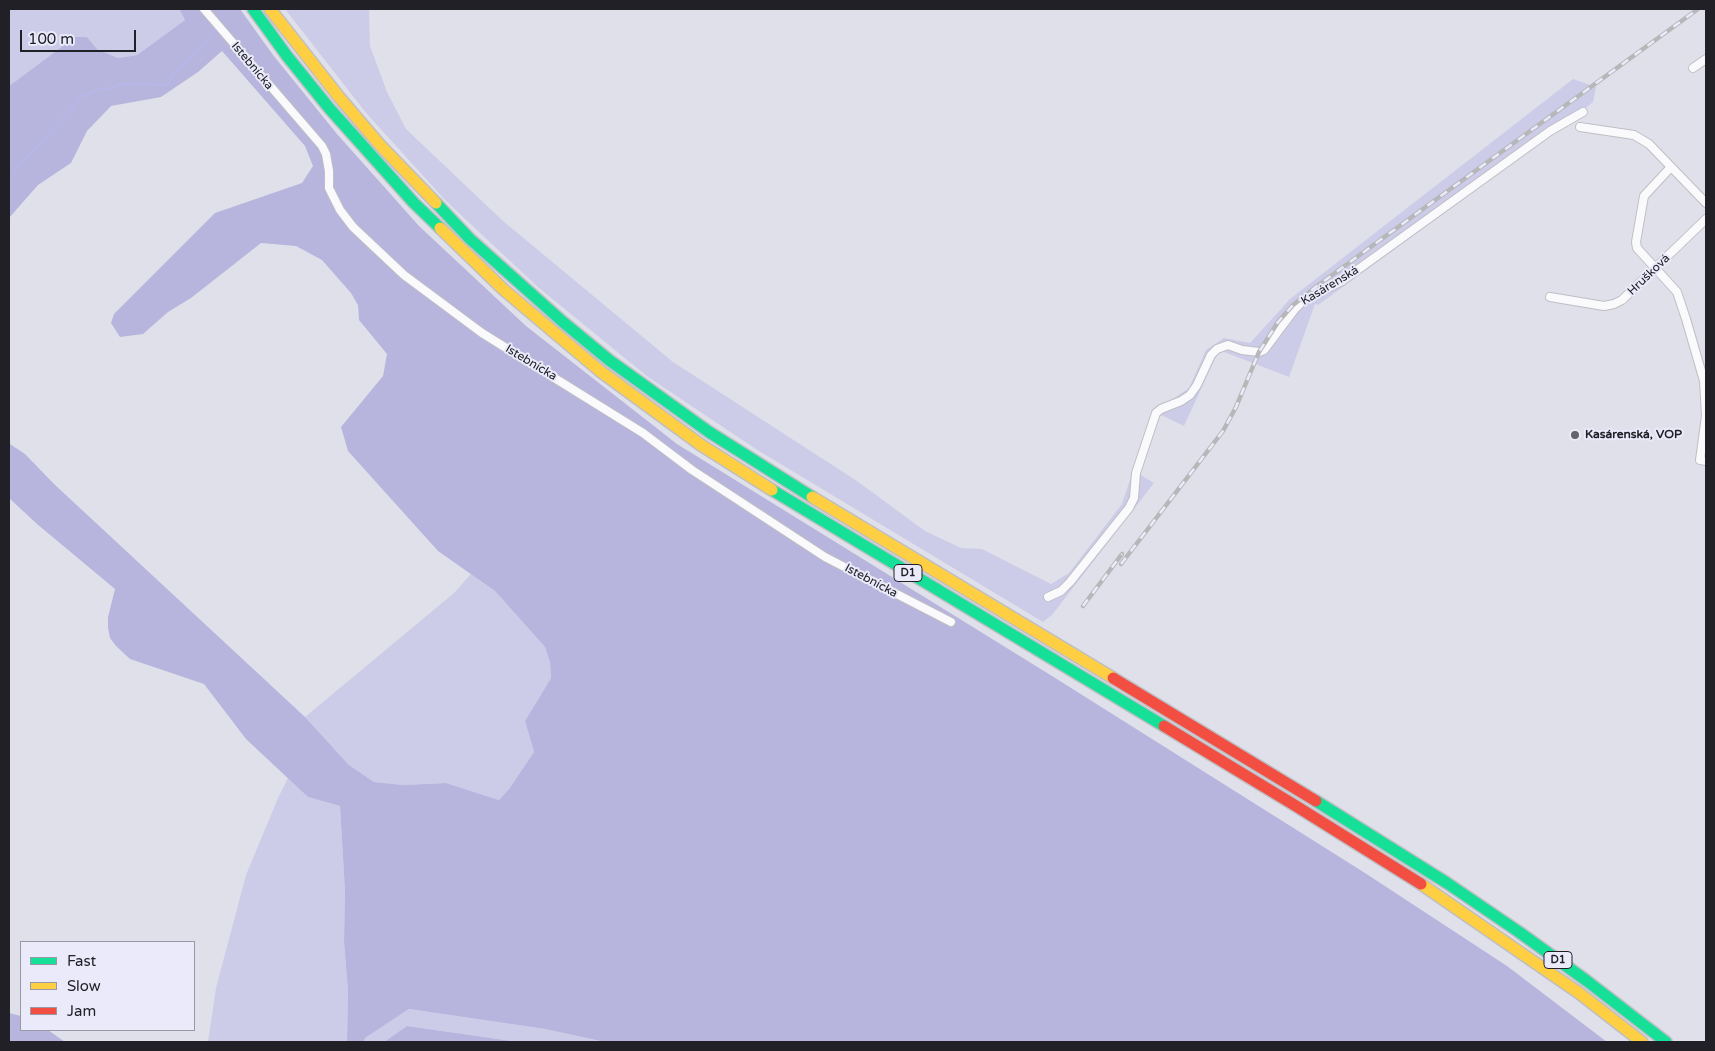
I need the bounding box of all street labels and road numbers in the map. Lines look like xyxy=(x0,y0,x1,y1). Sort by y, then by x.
street label: Istebnícka xyxy=(228,39,276,93)
street label: Hrušková xyxy=(1625,251,1673,299)
street label: Kasárenská xyxy=(1299,263,1361,309)
street label: Istebnícka xyxy=(503,342,559,384)
street label: Istebnícka xyxy=(842,561,900,601)
road number: D1 xyxy=(894,564,922,582)
road number: D1 xyxy=(1544,952,1572,968)

